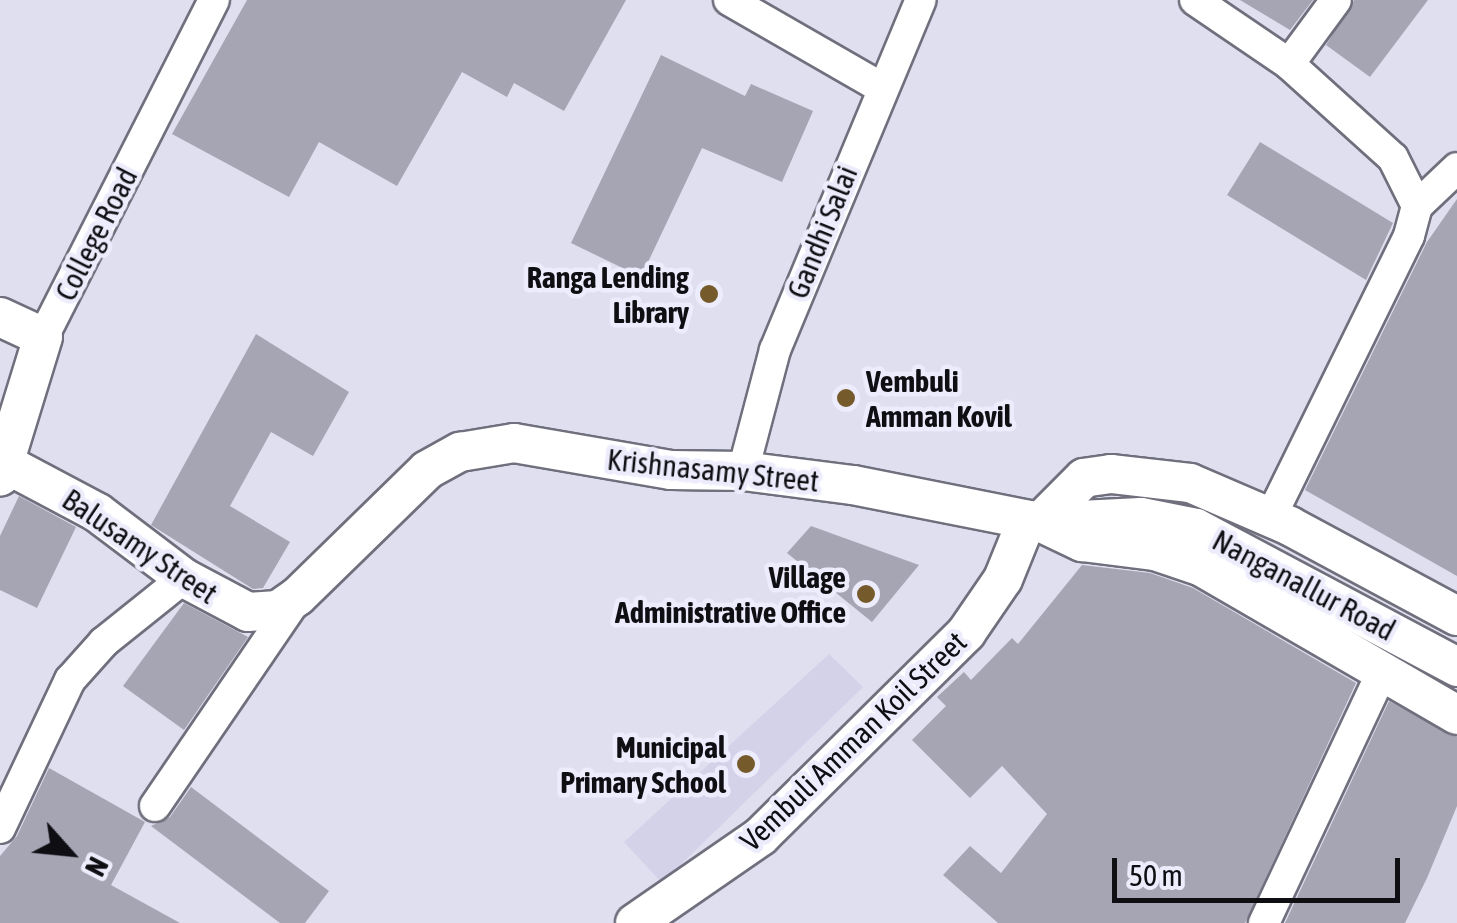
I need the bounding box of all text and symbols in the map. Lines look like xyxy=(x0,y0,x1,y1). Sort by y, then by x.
street label: Gandhi Salai xyxy=(779,161,865,303)
street label: College Road xyxy=(47,162,145,306)
place label: Ranga Lending Library xyxy=(527,259,689,330)
marker: Ranga Lending Library xyxy=(698,283,720,305)
place label: Vembuli Amman Kovil xyxy=(866,363,1012,434)
marker: Vembuli Amman Kovil xyxy=(835,387,857,409)
street label: Krishnasamy Street xyxy=(605,441,821,499)
street label: Balusamy Street xyxy=(56,481,224,611)
street label: Nanganallur Road xyxy=(1207,522,1401,648)
place label: Village Administrative Office xyxy=(615,559,846,630)
marker: Village Administrative Office xyxy=(855,583,877,605)
street label: Vembuli Amman Koil Street xyxy=(733,624,973,858)
place label: Municipal Primary School xyxy=(560,729,726,800)
marker: Municipal Primary School xyxy=(735,753,757,775)
north arrow xyxy=(20,803,120,903)
scale bar xyxy=(1117,838,1404,900)
text: N xyxy=(79,852,115,881)
text: 50 m xyxy=(1129,858,1183,892)

